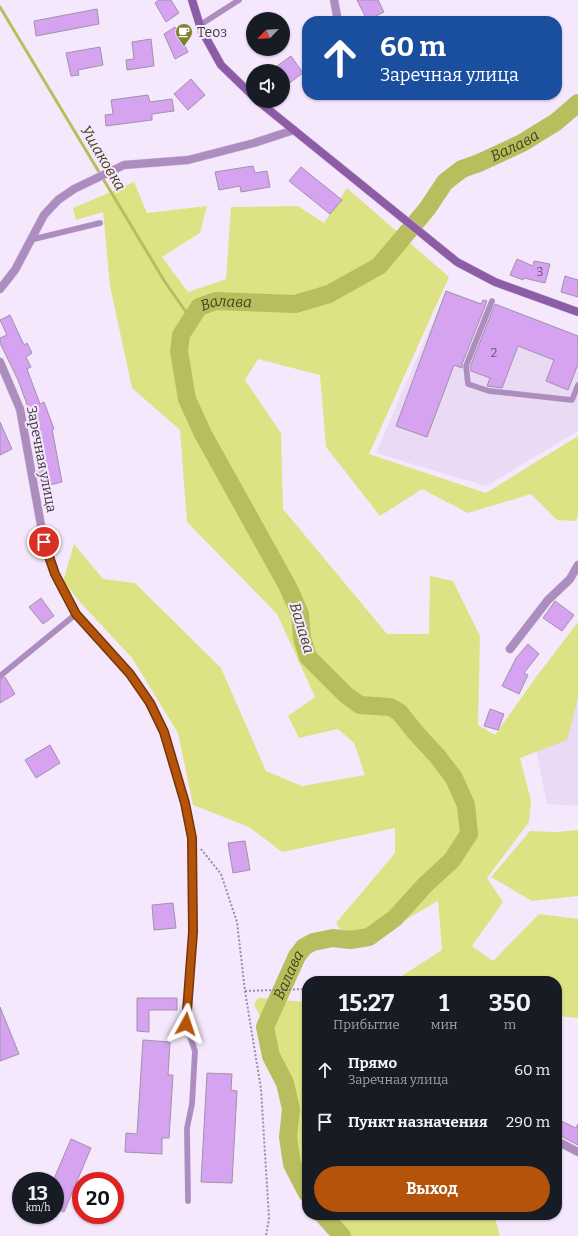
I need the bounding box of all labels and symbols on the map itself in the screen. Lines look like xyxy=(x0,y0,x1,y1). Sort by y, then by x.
north arrow xyxy=(246,12,290,56)
cafe icon: Теоз xyxy=(174,22,194,47)
place label: Теоз xyxy=(197,24,227,41)
water label: Ушаковка xyxy=(76,122,130,194)
water label: Валава xyxy=(488,126,542,165)
house number: 3 xyxy=(537,265,544,279)
water label: Валава xyxy=(198,292,252,315)
house number: 2 xyxy=(491,346,497,360)
street label: Заречная улица xyxy=(23,404,60,514)
pin xyxy=(27,525,61,559)
water label: Валава xyxy=(286,600,318,656)
water label: Валава xyxy=(270,946,307,1002)
position arrow xyxy=(165,1003,207,1045)
speed limit sign: 20 xyxy=(72,1172,124,1224)

